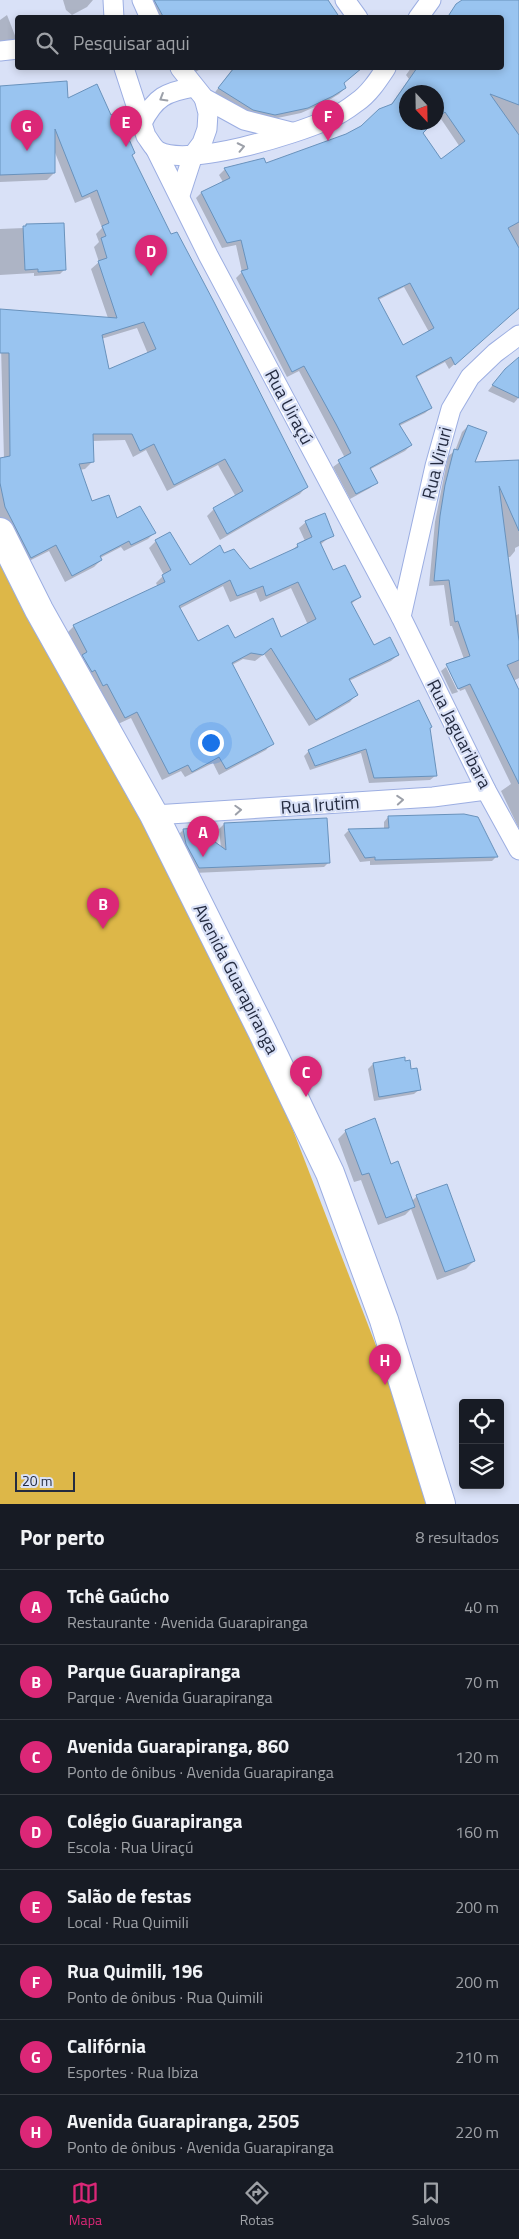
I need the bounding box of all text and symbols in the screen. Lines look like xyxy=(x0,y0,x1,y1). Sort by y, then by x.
search box xyxy=(15,15,504,70)
text: Pesquisar aqui xyxy=(73,28,190,57)
icon: search xyxy=(33,29,61,57)
north arrow xyxy=(399,85,444,130)
one-way arrow xyxy=(159,91,168,101)
pin: F xyxy=(312,100,344,141)
pin: E xyxy=(110,106,142,147)
pin: G xyxy=(11,110,43,151)
one-way arrow xyxy=(237,142,246,153)
pin: D xyxy=(135,235,167,276)
street label: Rua Uiraçú xyxy=(258,364,321,449)
street label: Rua Viruri xyxy=(414,424,459,502)
street label: Rua Jaguaribara xyxy=(420,674,499,793)
your location xyxy=(198,730,224,756)
street label: Rua Irutim xyxy=(280,788,360,821)
one-way arrow xyxy=(396,794,404,805)
one-way arrow xyxy=(234,805,242,816)
pin: A xyxy=(187,816,219,857)
pin: B xyxy=(87,888,119,929)
street label: Avenida Guarapiranga xyxy=(187,899,286,1059)
pin: C xyxy=(290,1056,322,1097)
pin: H xyxy=(369,1344,401,1385)
map controls xyxy=(459,1399,504,1489)
button: locate xyxy=(459,1399,504,1444)
button: layers xyxy=(459,1444,504,1489)
scale bar xyxy=(15,1469,75,1492)
text: 20 m xyxy=(22,1470,52,1491)
text: Por perto xyxy=(20,1521,105,1553)
text: 8 resultados xyxy=(415,1525,499,1549)
text: Tchê Gaúcho xyxy=(67,1581,169,1610)
text: A xyxy=(31,1595,41,1619)
text: 40 m xyxy=(464,1595,499,1619)
text: Restaurante · Avenida Guarapiranga xyxy=(67,1610,308,1634)
text: Parque Guarapiranga xyxy=(67,1656,241,1685)
text: B xyxy=(31,1670,41,1694)
text: 70 m xyxy=(464,1670,499,1694)
text: Parque · Avenida Guarapiranga xyxy=(67,1685,272,1709)
text: Avenida Guarapiranga, 860 xyxy=(67,1731,289,1760)
text: C xyxy=(32,1745,40,1769)
text: 120 m xyxy=(455,1745,499,1769)
text: Ponto de ônibus · Avenida Guarapiranga xyxy=(67,1760,334,1784)
text: Colégio Guarapiranga xyxy=(67,1806,242,1835)
text: D xyxy=(31,1820,41,1844)
text: 160 m xyxy=(455,1820,499,1844)
text: Escola · Rua Uiraçú xyxy=(67,1835,194,1859)
text: Salão de festas xyxy=(67,1881,191,1910)
text: E xyxy=(32,1895,40,1919)
text: 200 m xyxy=(455,1895,499,1919)
text: Local · Rua Quimili xyxy=(67,1910,189,1934)
text: Rua Quimili, 196 xyxy=(67,1956,203,1985)
text: F xyxy=(32,1970,40,1994)
text: 200 m xyxy=(455,1970,499,1994)
text: Ponto de ônibus · Rua Quimili xyxy=(67,1985,263,2009)
text: Califórnia xyxy=(67,2031,146,2060)
text: G xyxy=(31,2045,41,2069)
text: 210 m xyxy=(455,2045,499,2069)
text: Esportes · Rua Ibiza xyxy=(67,2060,198,2084)
text: Avenida Guarapiranga, 2505 xyxy=(67,2106,300,2135)
text: H xyxy=(31,2120,41,2144)
text: 220 m xyxy=(455,2120,499,2144)
text: Ponto de ônibus · Avenida Guarapiranga xyxy=(67,2135,334,2159)
tab: Mapa xyxy=(69,2179,102,2230)
tab: Rotas xyxy=(240,2179,274,2230)
tab: Salvos xyxy=(412,2179,450,2230)

